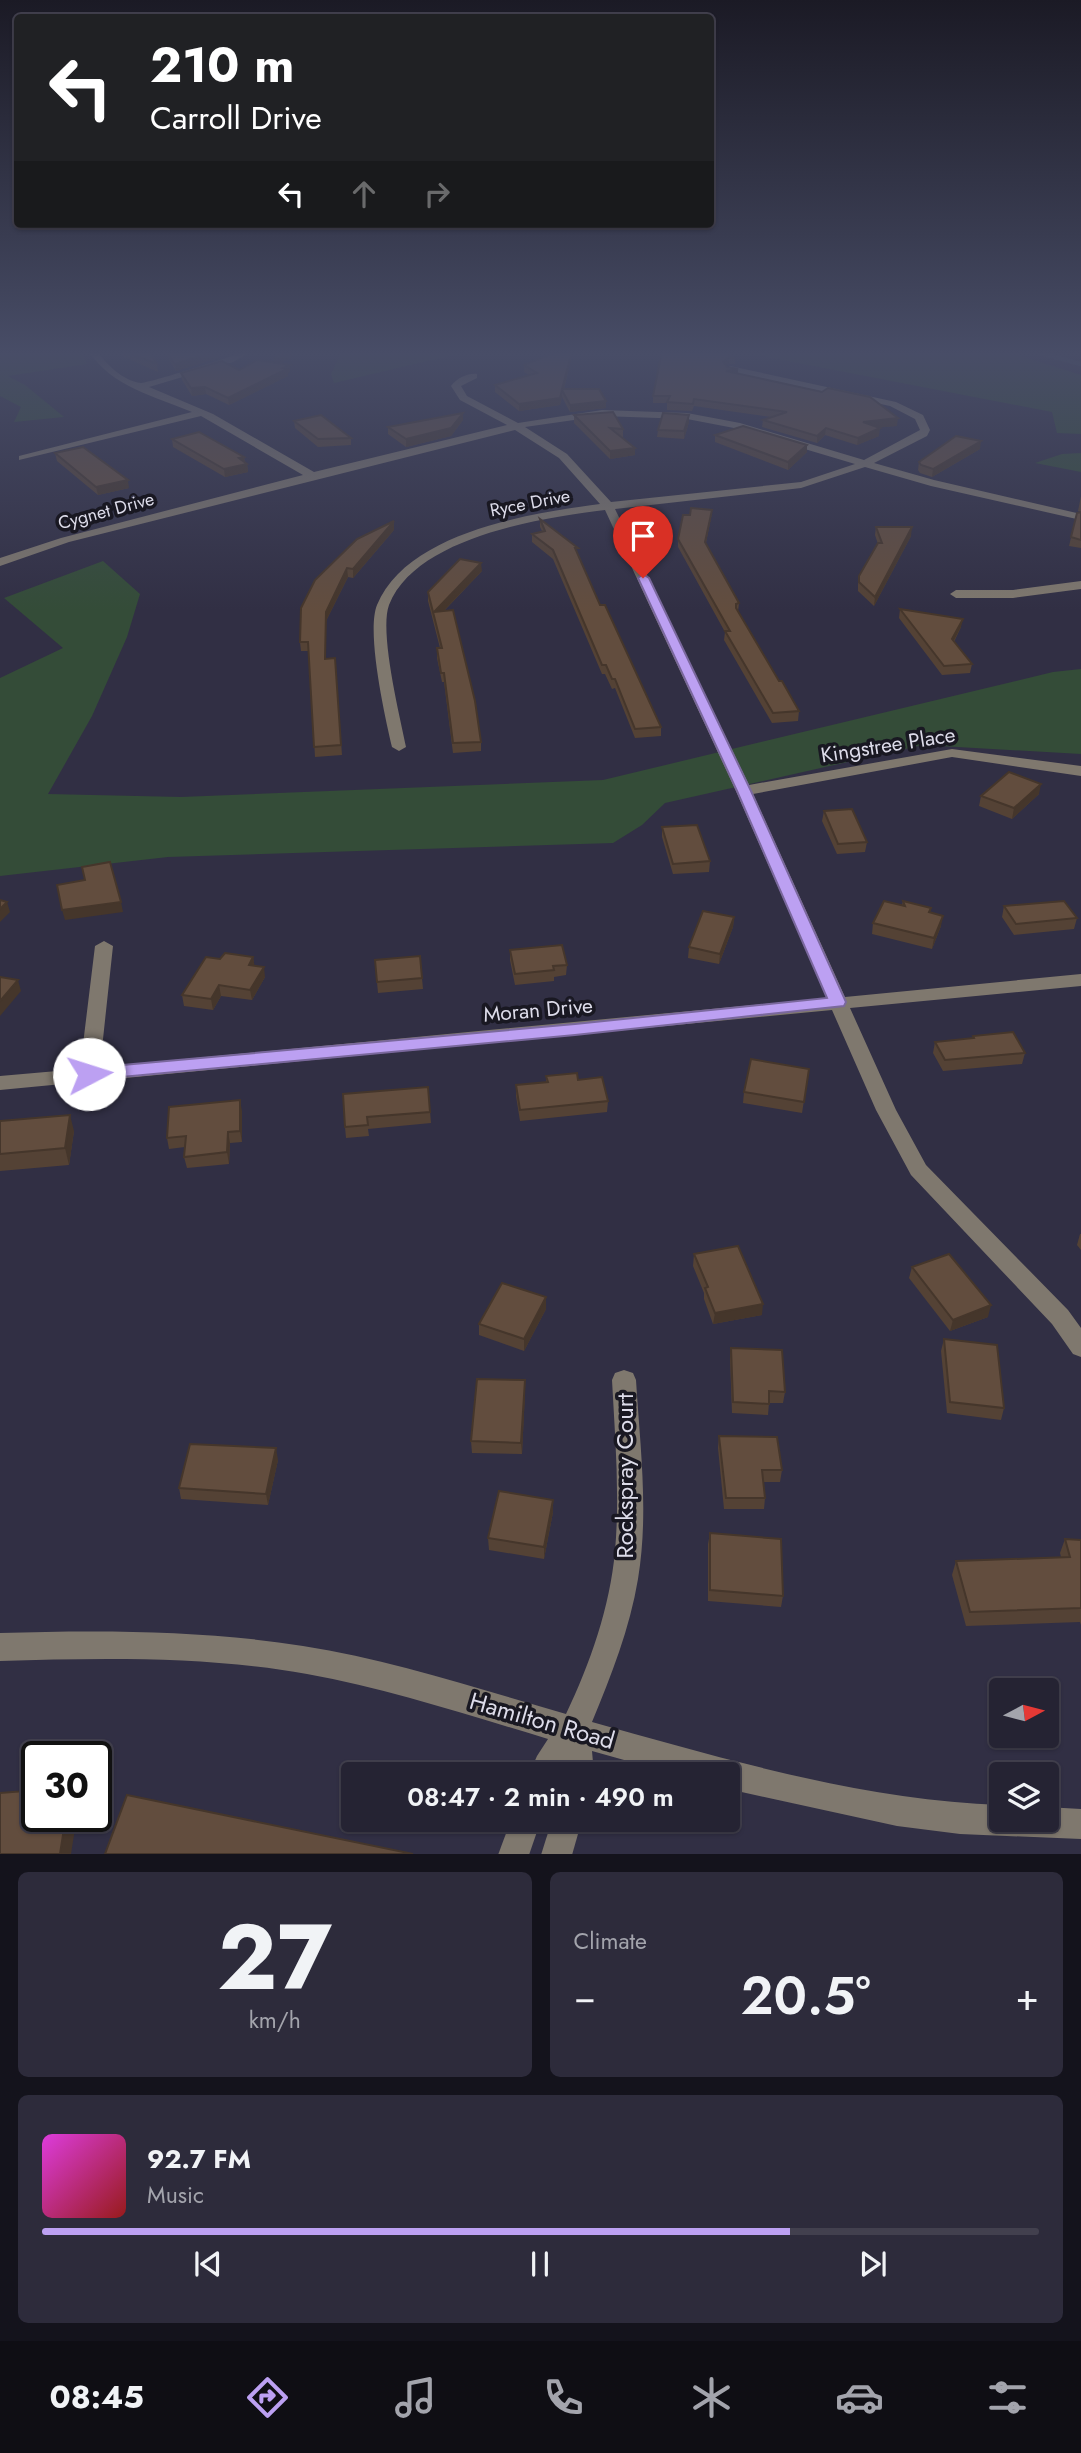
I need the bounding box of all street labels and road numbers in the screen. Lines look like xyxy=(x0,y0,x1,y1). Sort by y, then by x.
street label: Ryce Drive xyxy=(488,483,572,523)
street label: Cygnet Drive xyxy=(55,486,157,536)
street label: Kingstree Place xyxy=(819,720,958,770)
street label: Moran Drive xyxy=(482,990,594,1030)
street label: Rockspray Court xyxy=(607,1393,642,1559)
street label: Hamilton Road xyxy=(465,1683,619,1758)

